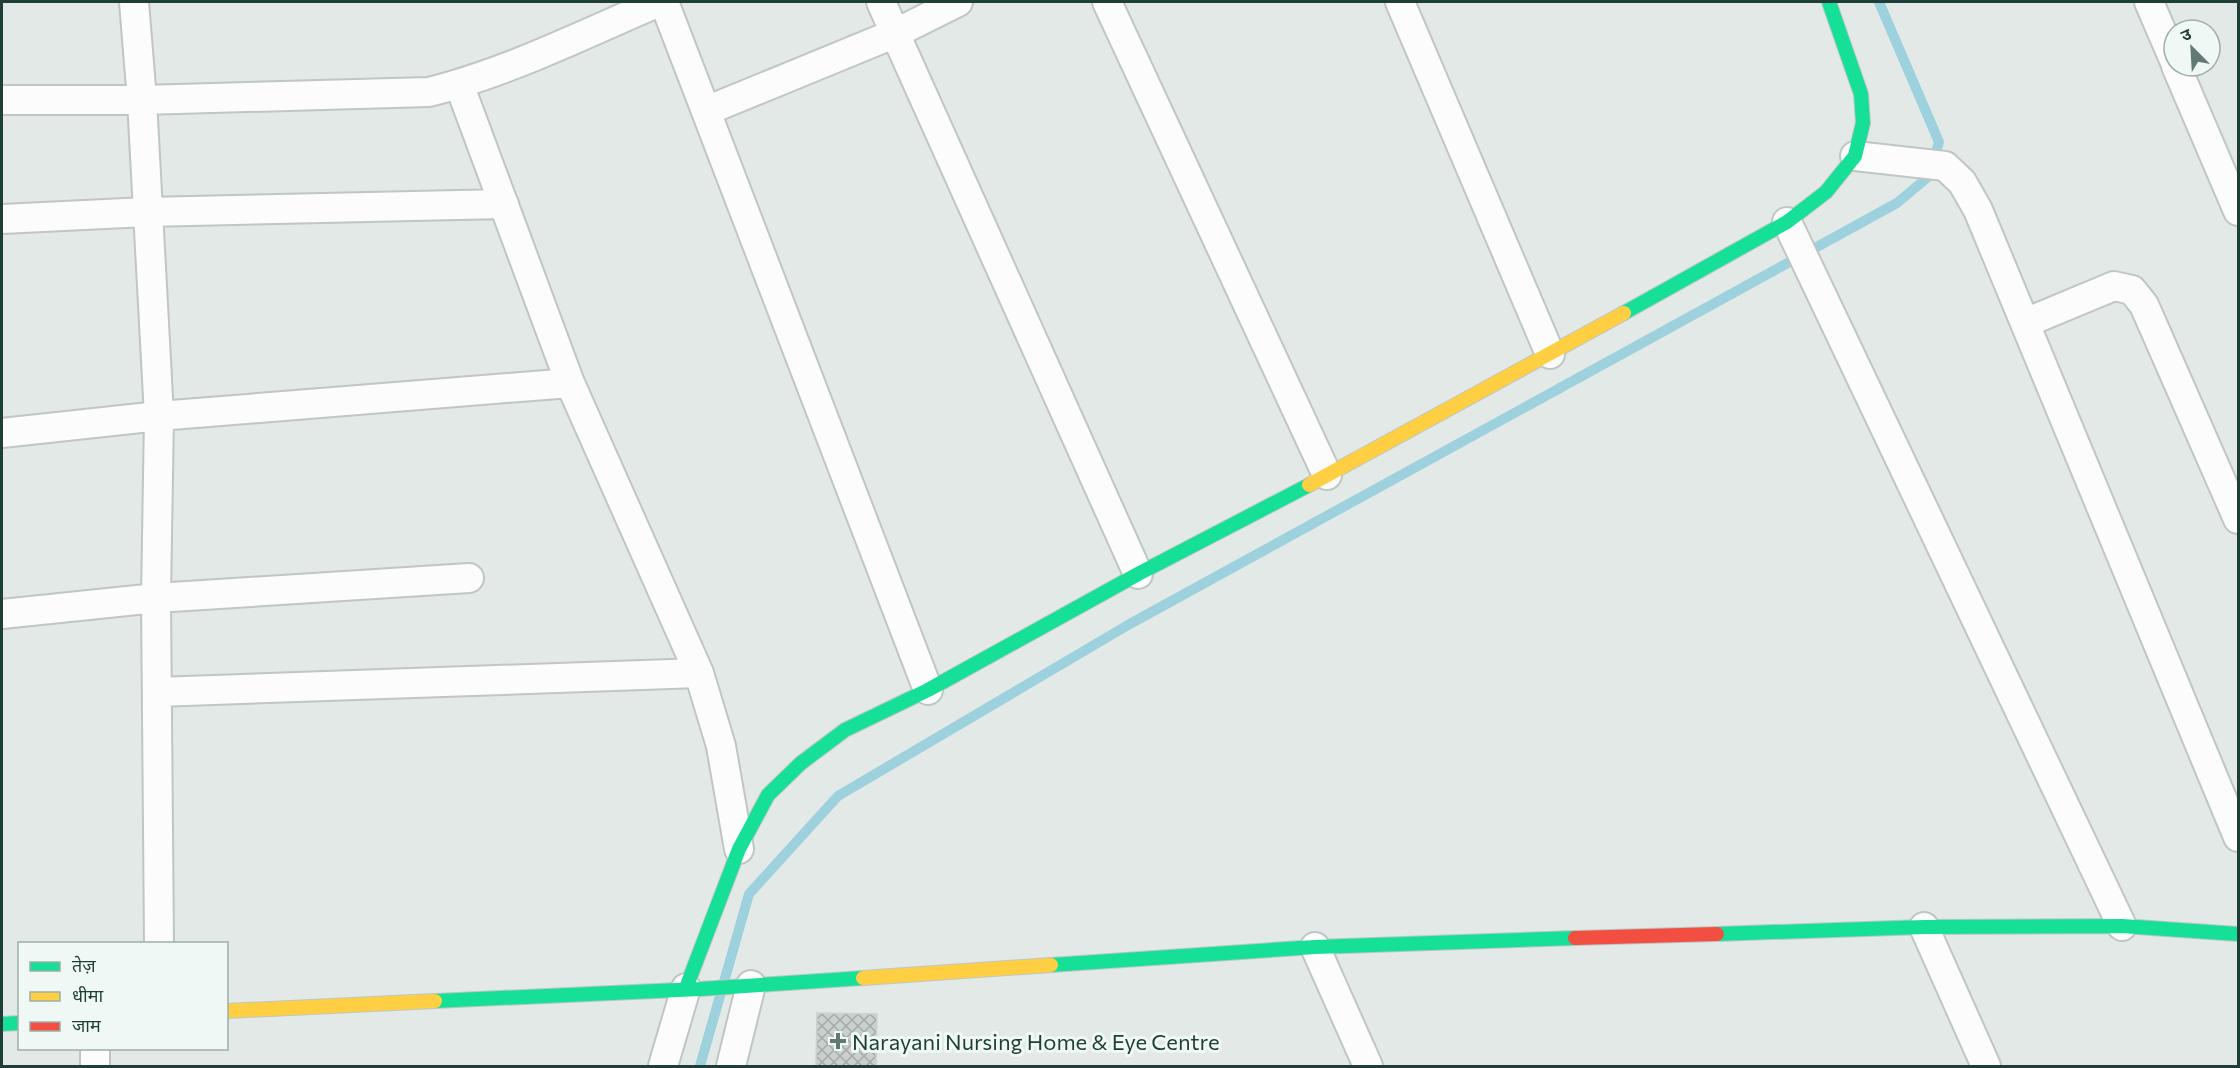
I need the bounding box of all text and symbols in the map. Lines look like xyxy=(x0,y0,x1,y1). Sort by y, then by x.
north arrow xyxy=(2162,18,2222,78)
text: उ xyxy=(2178,23,2194,44)
legend xyxy=(18,942,228,1050)
text: तेज़ xyxy=(72,954,96,976)
text: धीमा xyxy=(72,984,103,1006)
text: जाम xyxy=(72,1014,102,1036)
place label: Narayani Nursing Home & Eye Centre xyxy=(852,1028,1220,1055)
marker: Narayani Nursing Home & Eye Centre xyxy=(829,1032,847,1050)

